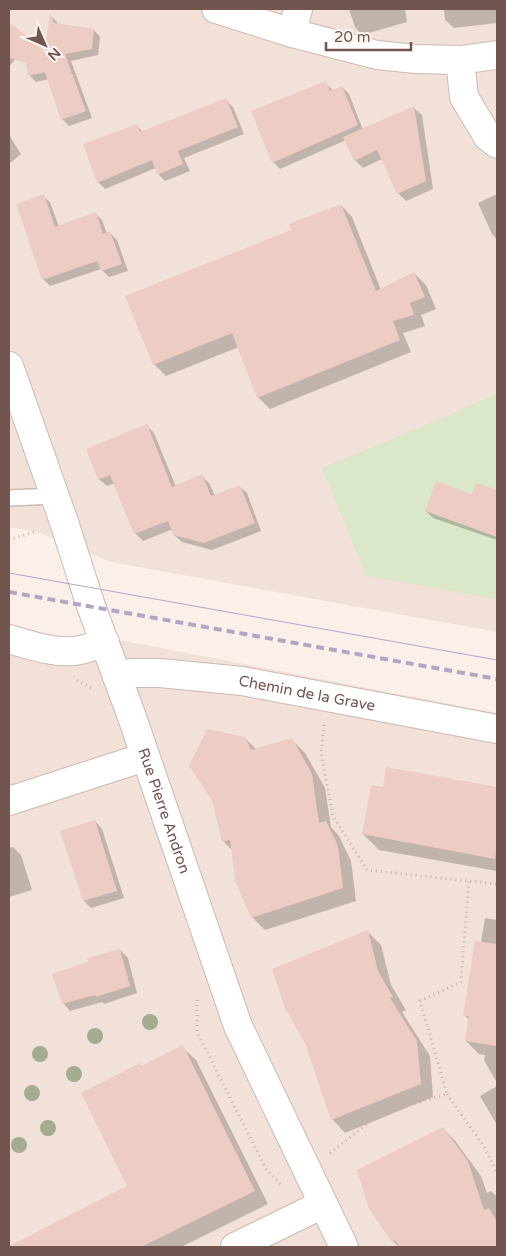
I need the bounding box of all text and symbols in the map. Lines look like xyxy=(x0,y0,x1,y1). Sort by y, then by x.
north arrow xyxy=(20,20,70,70)
scale bar xyxy=(326,20,411,52)
text: 20 m xyxy=(334,28,371,46)
text: N xyxy=(44,44,64,64)
street label: Chemin de la Grave xyxy=(237,672,377,715)
street label: Rue Pierre Andron xyxy=(134,745,194,876)

